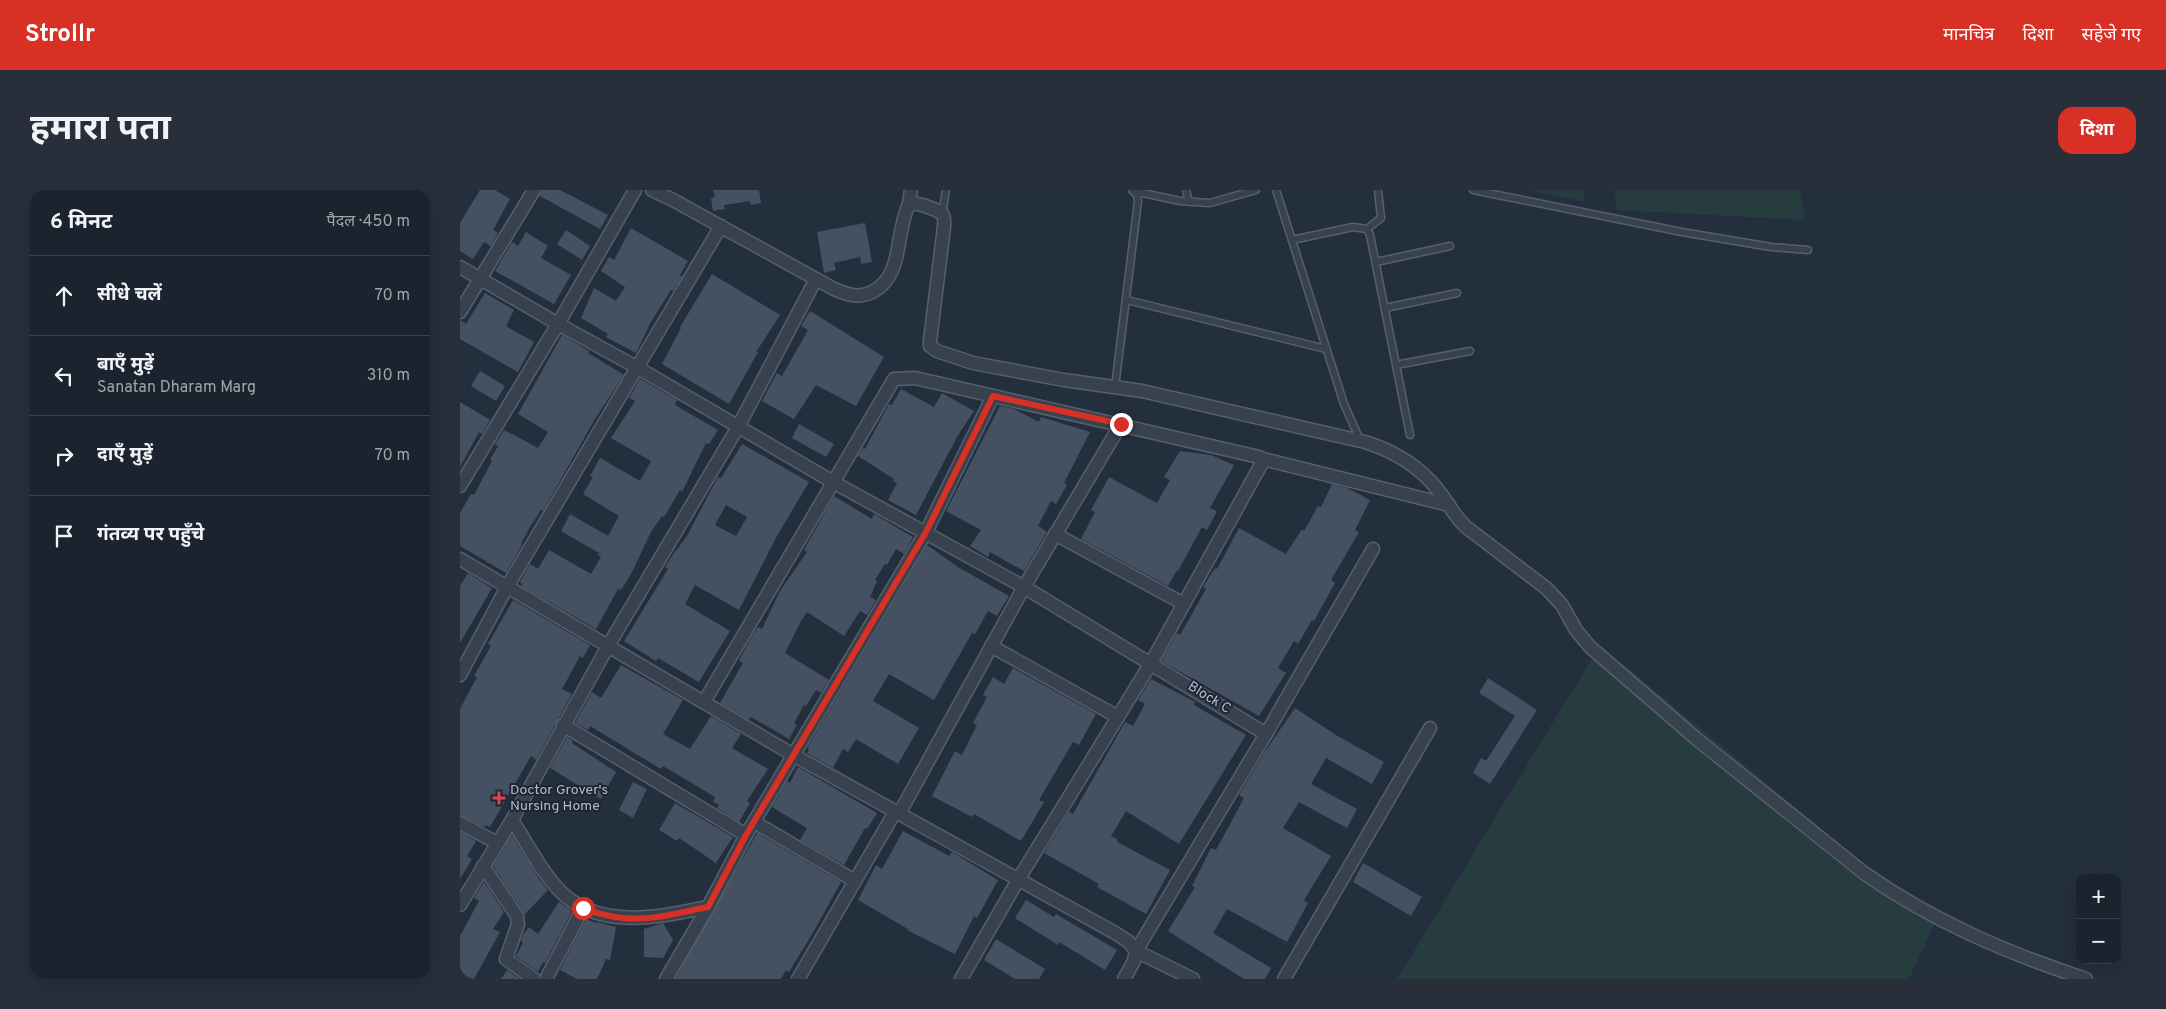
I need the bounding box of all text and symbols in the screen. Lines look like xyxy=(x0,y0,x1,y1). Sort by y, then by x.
text: Strollr xyxy=(25,20,95,50)
text: मानचित्र xyxy=(1943,24,1994,47)
text: दिशा xyxy=(2022,24,2054,47)
text: सहेजे गए xyxy=(2082,24,2141,47)
button: दिशा xyxy=(2058,107,2136,154)
text: हमारा पता xyxy=(30,108,171,152)
text: 6 मिनट xyxy=(50,209,112,236)
text: पैदल · 450 m xyxy=(327,212,410,232)
icon: ahead xyxy=(50,282,78,310)
text: सीधे चलें xyxy=(97,283,162,307)
text: 70 m xyxy=(375,286,410,306)
text: बाएँ मुड़ें xyxy=(97,353,154,377)
icon: left xyxy=(50,362,78,390)
text: 310 m xyxy=(367,366,410,386)
text: Sanatan Dharam Marg xyxy=(97,378,256,398)
route end xyxy=(1110,413,1133,436)
icon: right xyxy=(50,442,78,470)
text: दाएँ मुड़ें xyxy=(97,443,153,467)
text: 70 m xyxy=(375,446,410,466)
icon: arrive xyxy=(50,522,78,550)
text: गंतव्य पर पहुँचे xyxy=(97,523,204,547)
street label: Block C xyxy=(1184,678,1234,718)
place label: Doctor Grover's Nursing Home xyxy=(510,782,608,815)
marker: Doctor Grover's Nursing Home xyxy=(492,791,506,805)
map controls xyxy=(2076,874,2121,964)
button: + xyxy=(2076,874,2121,919)
route start xyxy=(572,897,595,920)
button: − xyxy=(2076,919,2121,964)

